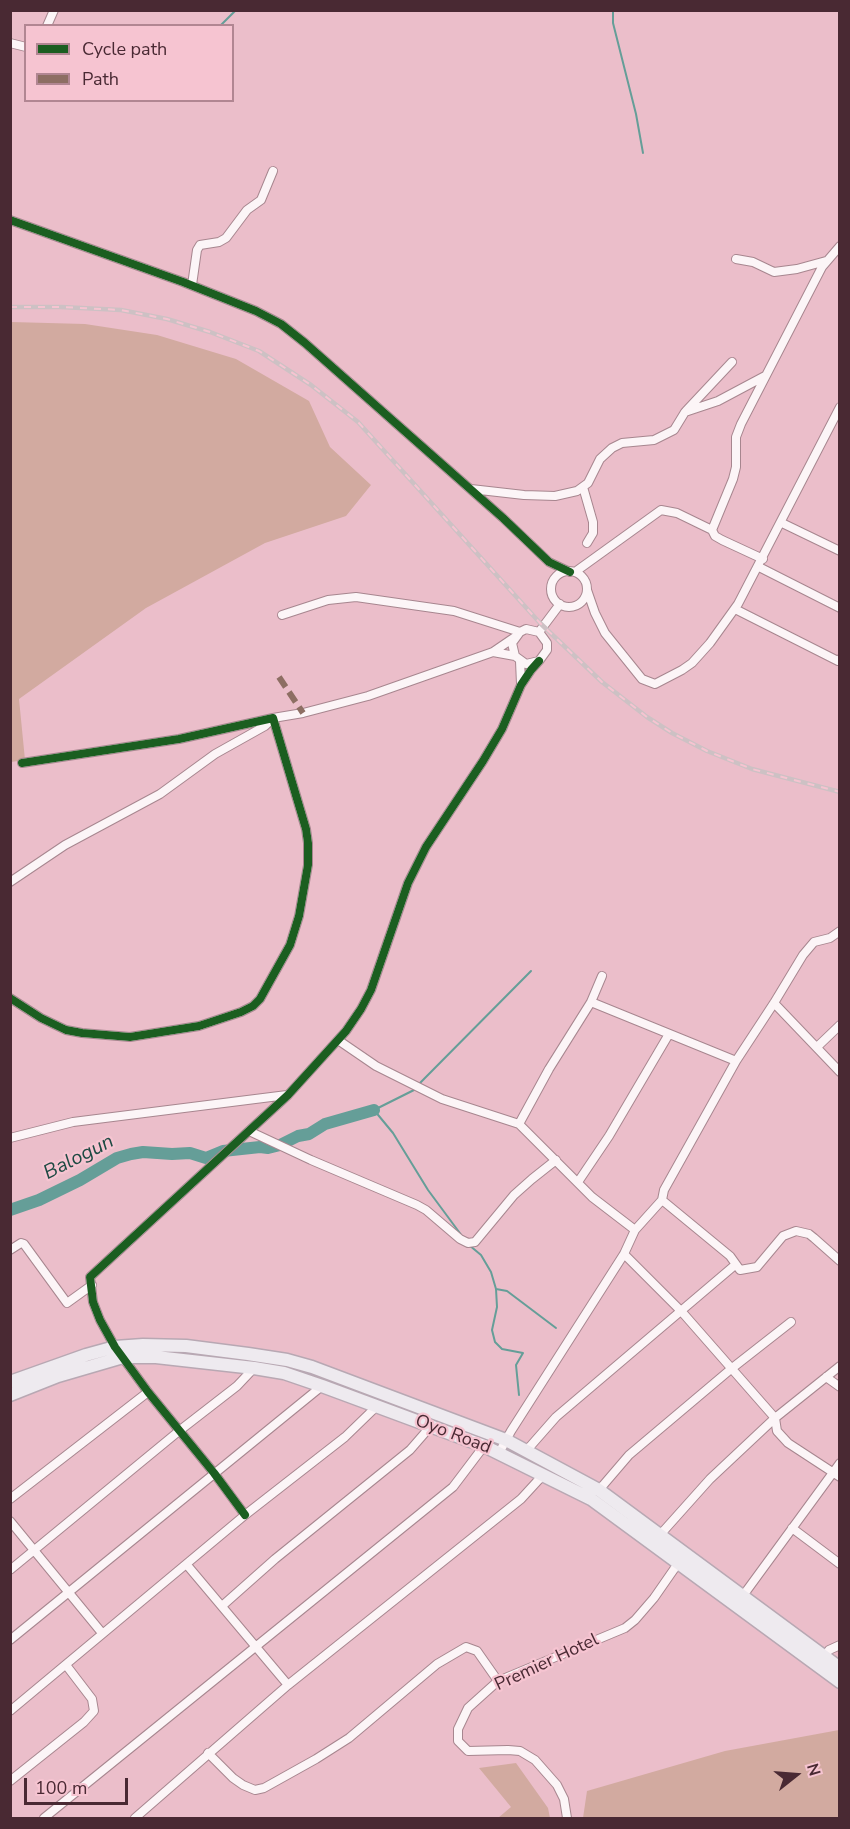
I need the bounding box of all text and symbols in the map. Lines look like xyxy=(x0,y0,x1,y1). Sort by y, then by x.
legend xyxy=(24,24,234,102)
text: Cycle path xyxy=(82,37,167,61)
text: Path xyxy=(82,67,119,91)
water label: Balogun xyxy=(40,1130,118,1186)
street label: Oyo Road xyxy=(412,1411,494,1459)
street label: Premier Hotel xyxy=(492,1630,602,1696)
north arrow xyxy=(766,1745,826,1805)
text: N xyxy=(801,1761,825,1779)
scale bar xyxy=(27,1766,130,1804)
text: 100 m xyxy=(35,1776,87,1800)

